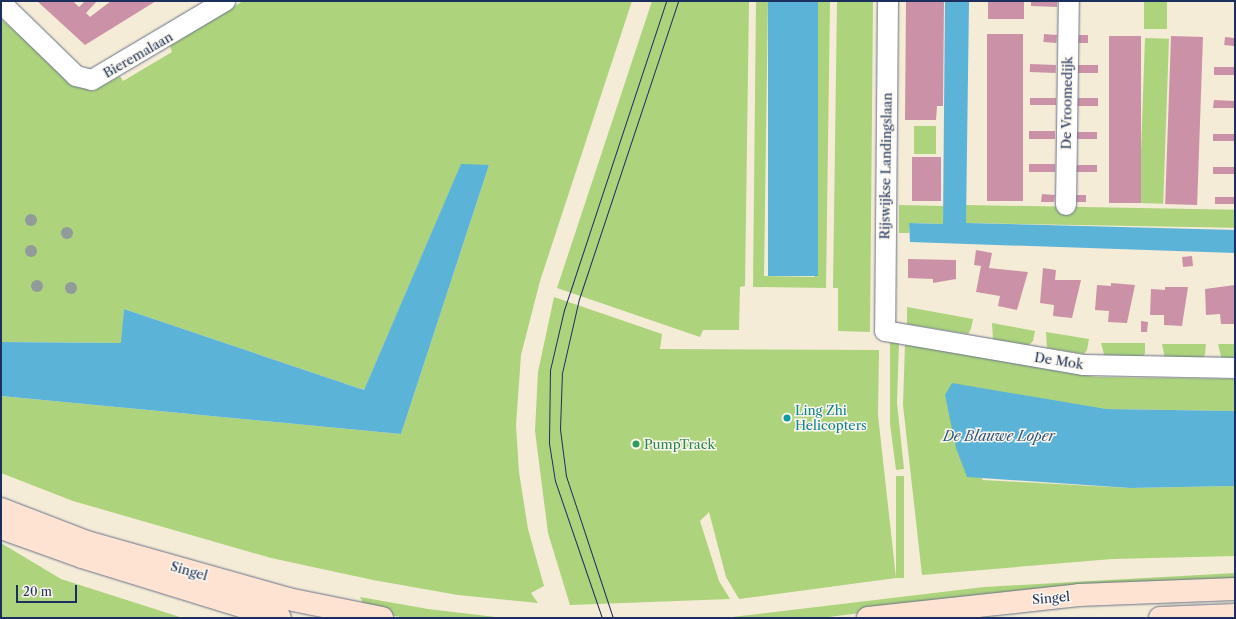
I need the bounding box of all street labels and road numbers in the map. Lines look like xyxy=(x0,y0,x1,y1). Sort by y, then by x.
street label: Bieremalaan xyxy=(101,29,175,81)
street label: De Vroomedijk xyxy=(1058,56,1076,150)
street label: Rijswijkse Landingslaan xyxy=(877,92,895,240)
street label: De Mok xyxy=(1033,349,1085,373)
street label: Singel xyxy=(169,558,209,584)
street label: Singel xyxy=(1031,589,1071,607)

